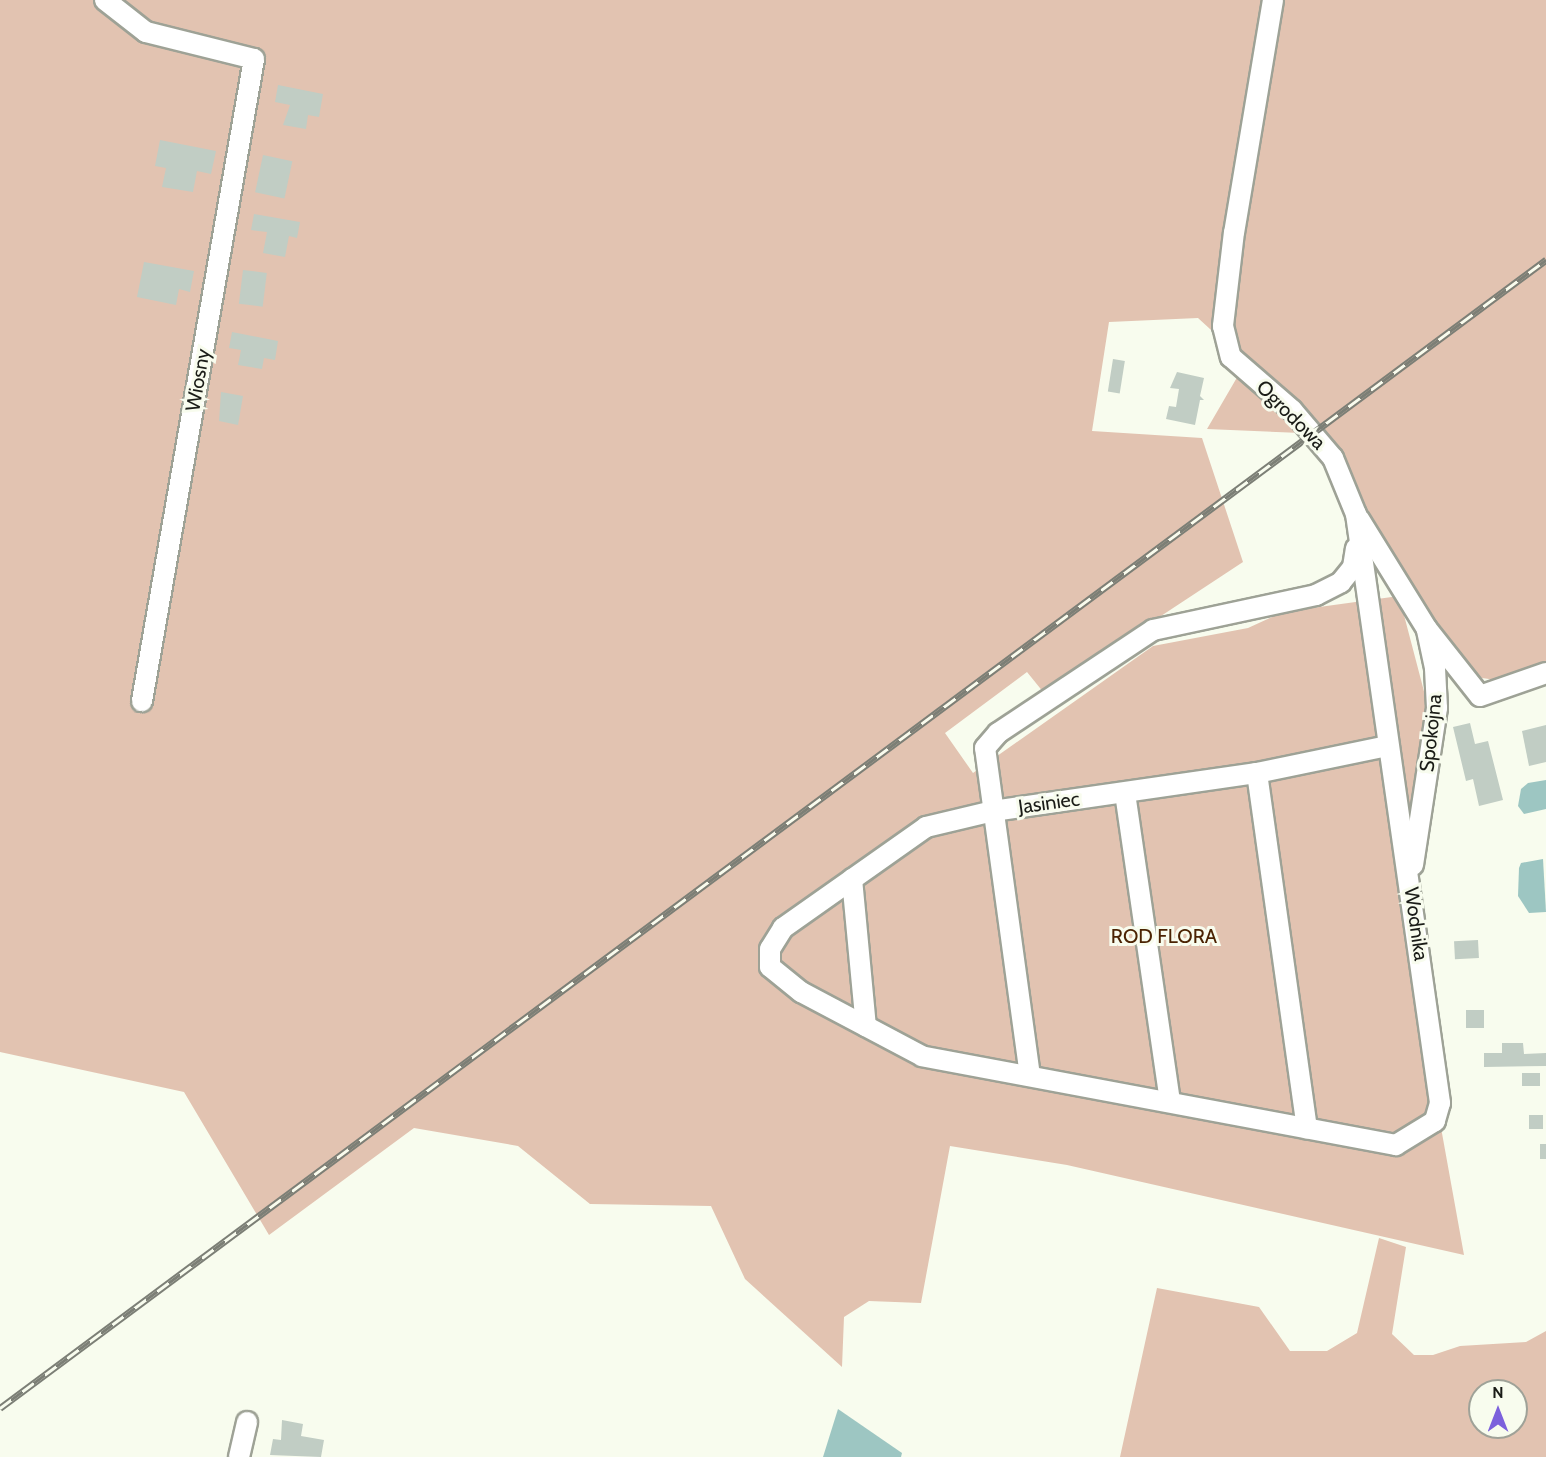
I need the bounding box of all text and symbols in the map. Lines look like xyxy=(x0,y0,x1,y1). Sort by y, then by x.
street label: Wiosny xyxy=(181,347,215,413)
street label: Ogrodowa xyxy=(1251,375,1331,455)
street label: Spokojna xyxy=(1415,693,1447,773)
street label: Jasiniec xyxy=(1017,787,1081,819)
street label: Wodnika xyxy=(1399,886,1433,962)
park label: ROD FLORA xyxy=(1111,924,1217,948)
north arrow xyxy=(1468,1379,1528,1439)
text: N xyxy=(1492,1383,1504,1402)

